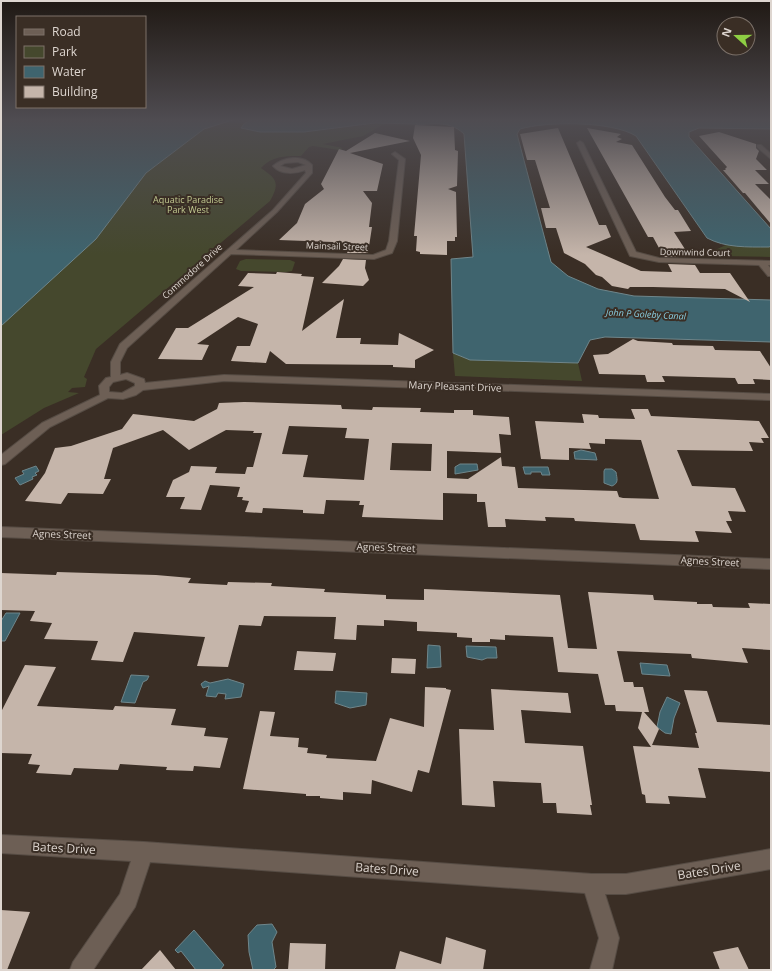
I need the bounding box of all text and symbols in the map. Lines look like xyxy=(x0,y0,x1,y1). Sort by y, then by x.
legend xyxy=(16,16,146,108)
north arrow xyxy=(716,16,756,56)
text: Road xyxy=(52,23,81,40)
text: N xyxy=(718,25,735,39)
text: Park xyxy=(52,43,78,60)
text: Water xyxy=(52,63,86,80)
text: Building xyxy=(52,83,98,100)
park label: Aquatic Paradise Park West xyxy=(153,193,223,216)
street label: Mainsail Street xyxy=(306,238,368,254)
street label: Commodore Drive xyxy=(159,240,225,302)
street label: Downwind Court xyxy=(660,245,730,259)
water label: John P Goleby Canal xyxy=(604,305,687,323)
street label: Mary Pleasant Drive xyxy=(408,377,502,395)
street label: Agnes Street xyxy=(32,526,92,542)
street label: Agnes Street xyxy=(356,539,416,555)
street label: Agnes Street xyxy=(680,552,740,570)
street label: Bates Drive xyxy=(32,838,96,858)
street label: Bates Drive xyxy=(676,857,742,883)
street label: Bates Drive xyxy=(355,858,420,880)

